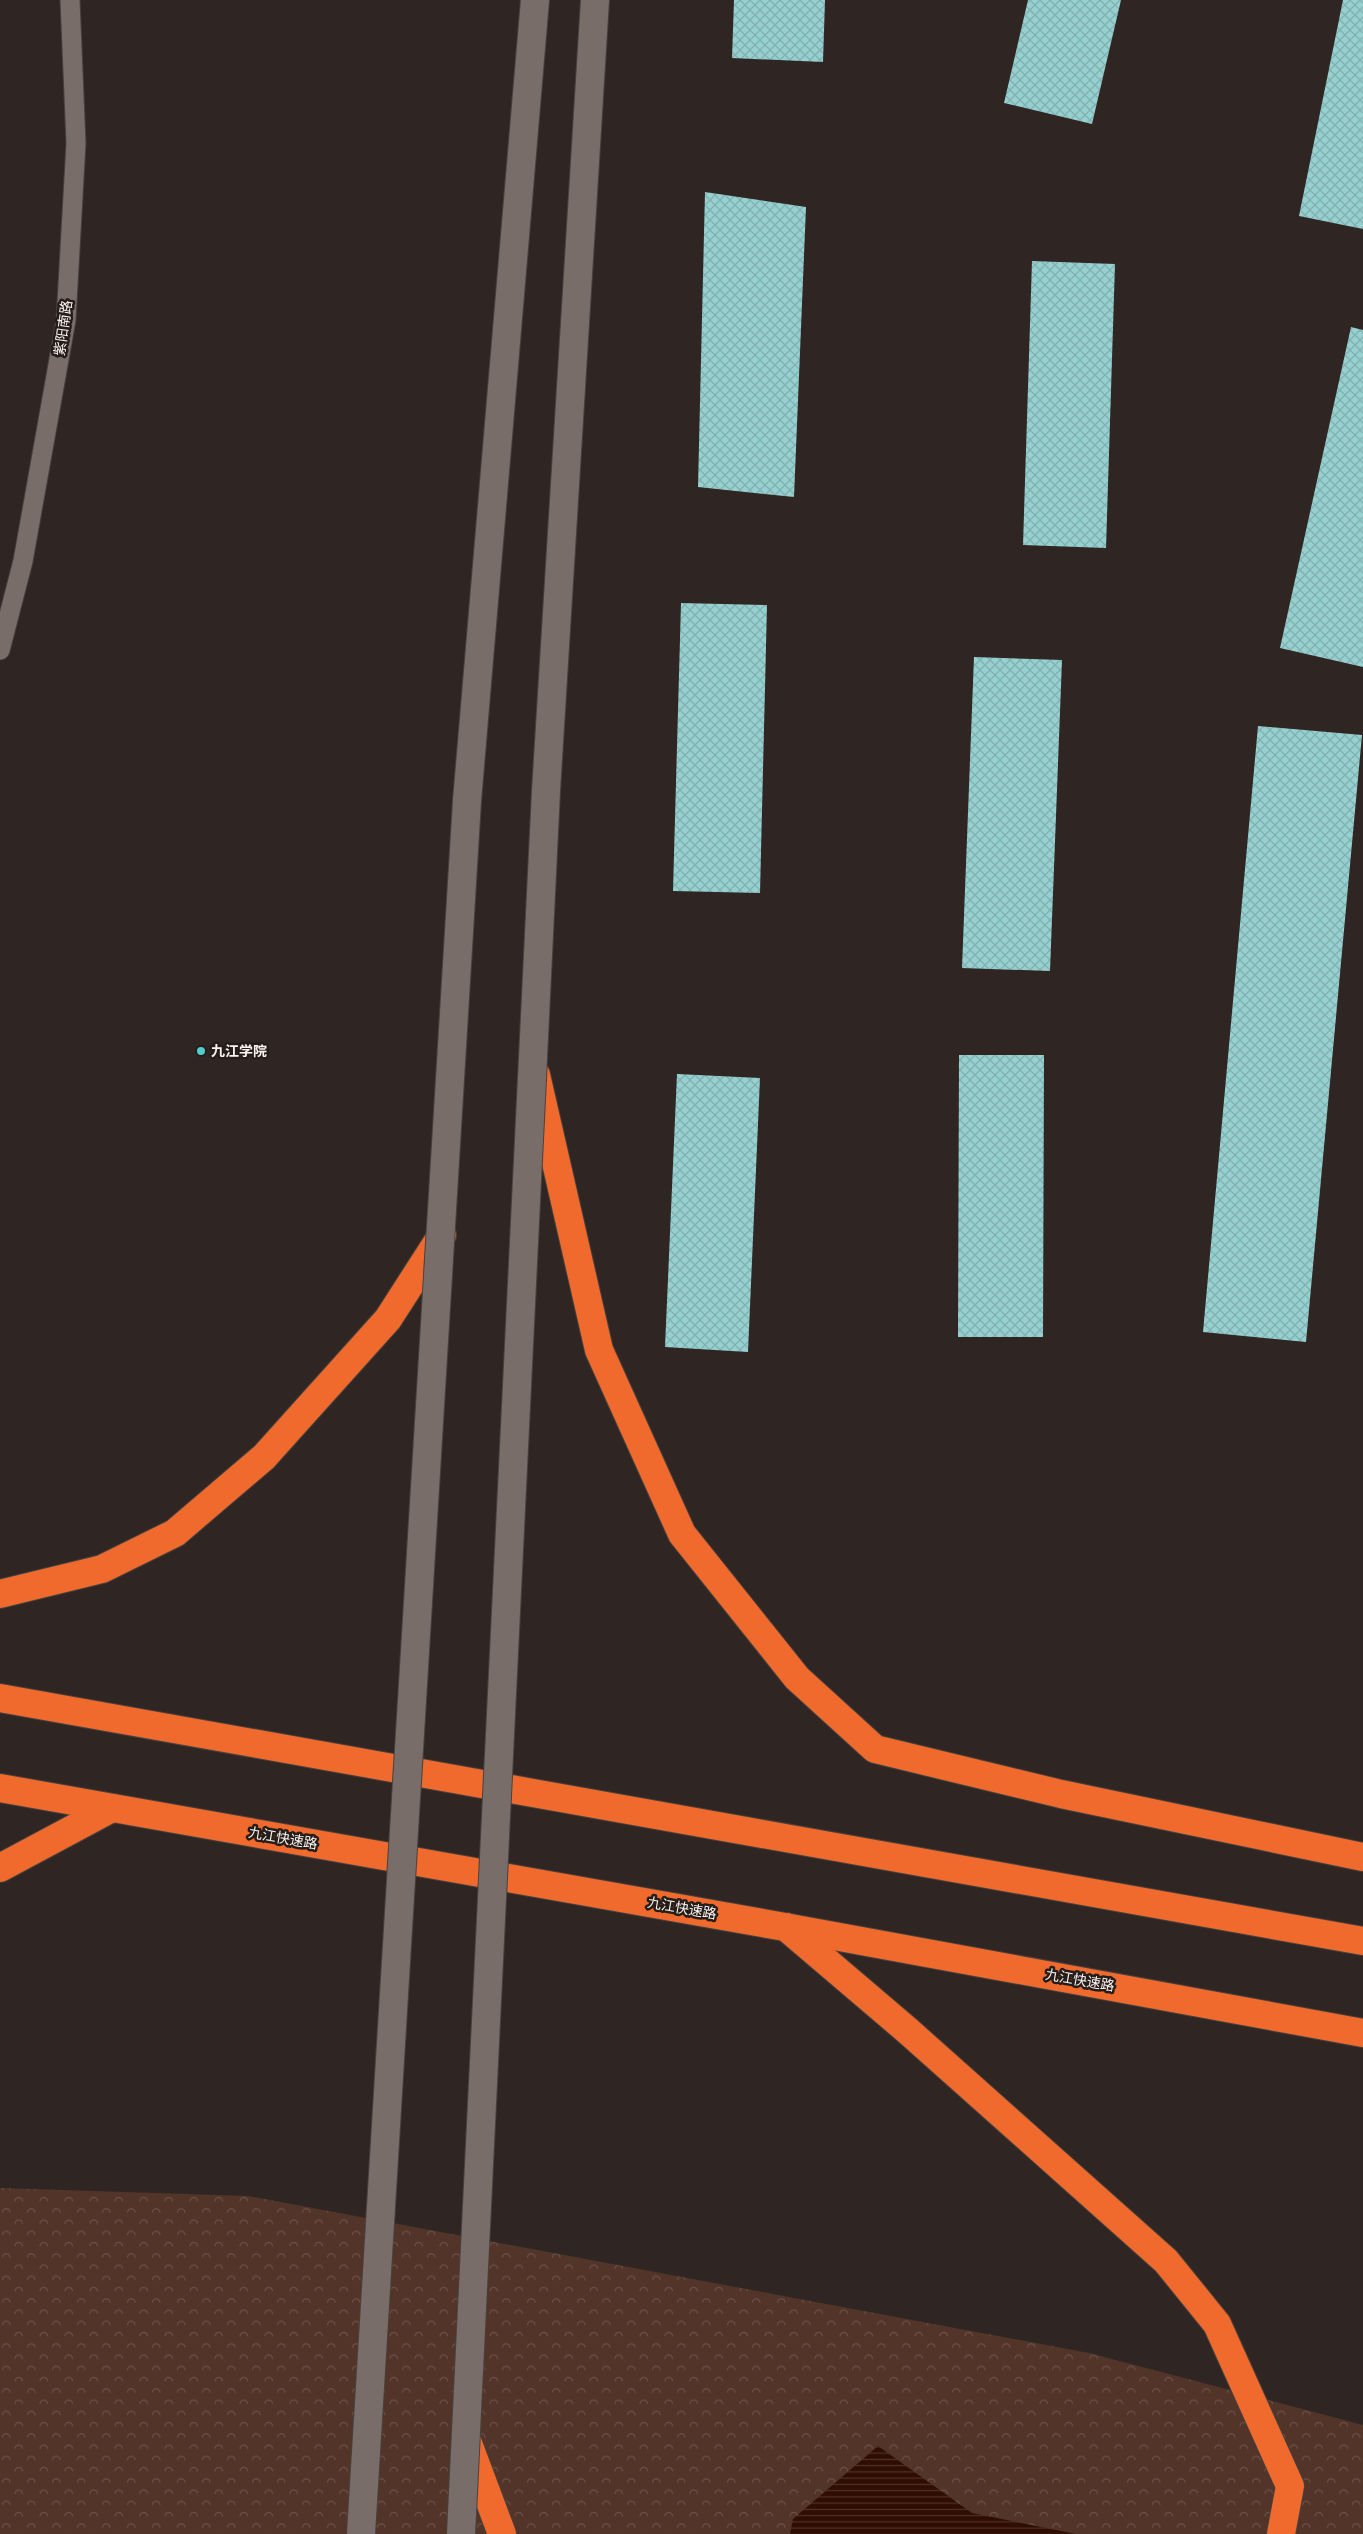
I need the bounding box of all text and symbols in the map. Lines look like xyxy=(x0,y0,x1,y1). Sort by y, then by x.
street label: 紫阳南路 xyxy=(50,299,75,357)
place label: 九江学院 xyxy=(211,1042,267,1059)
marker: 九江学院 xyxy=(195,1045,207,1057)
street label: 九江快速路 xyxy=(247,1823,319,1852)
street label: 九江快速路 xyxy=(646,1893,718,1922)
street label: 九江快速路 xyxy=(1044,1965,1116,1994)

